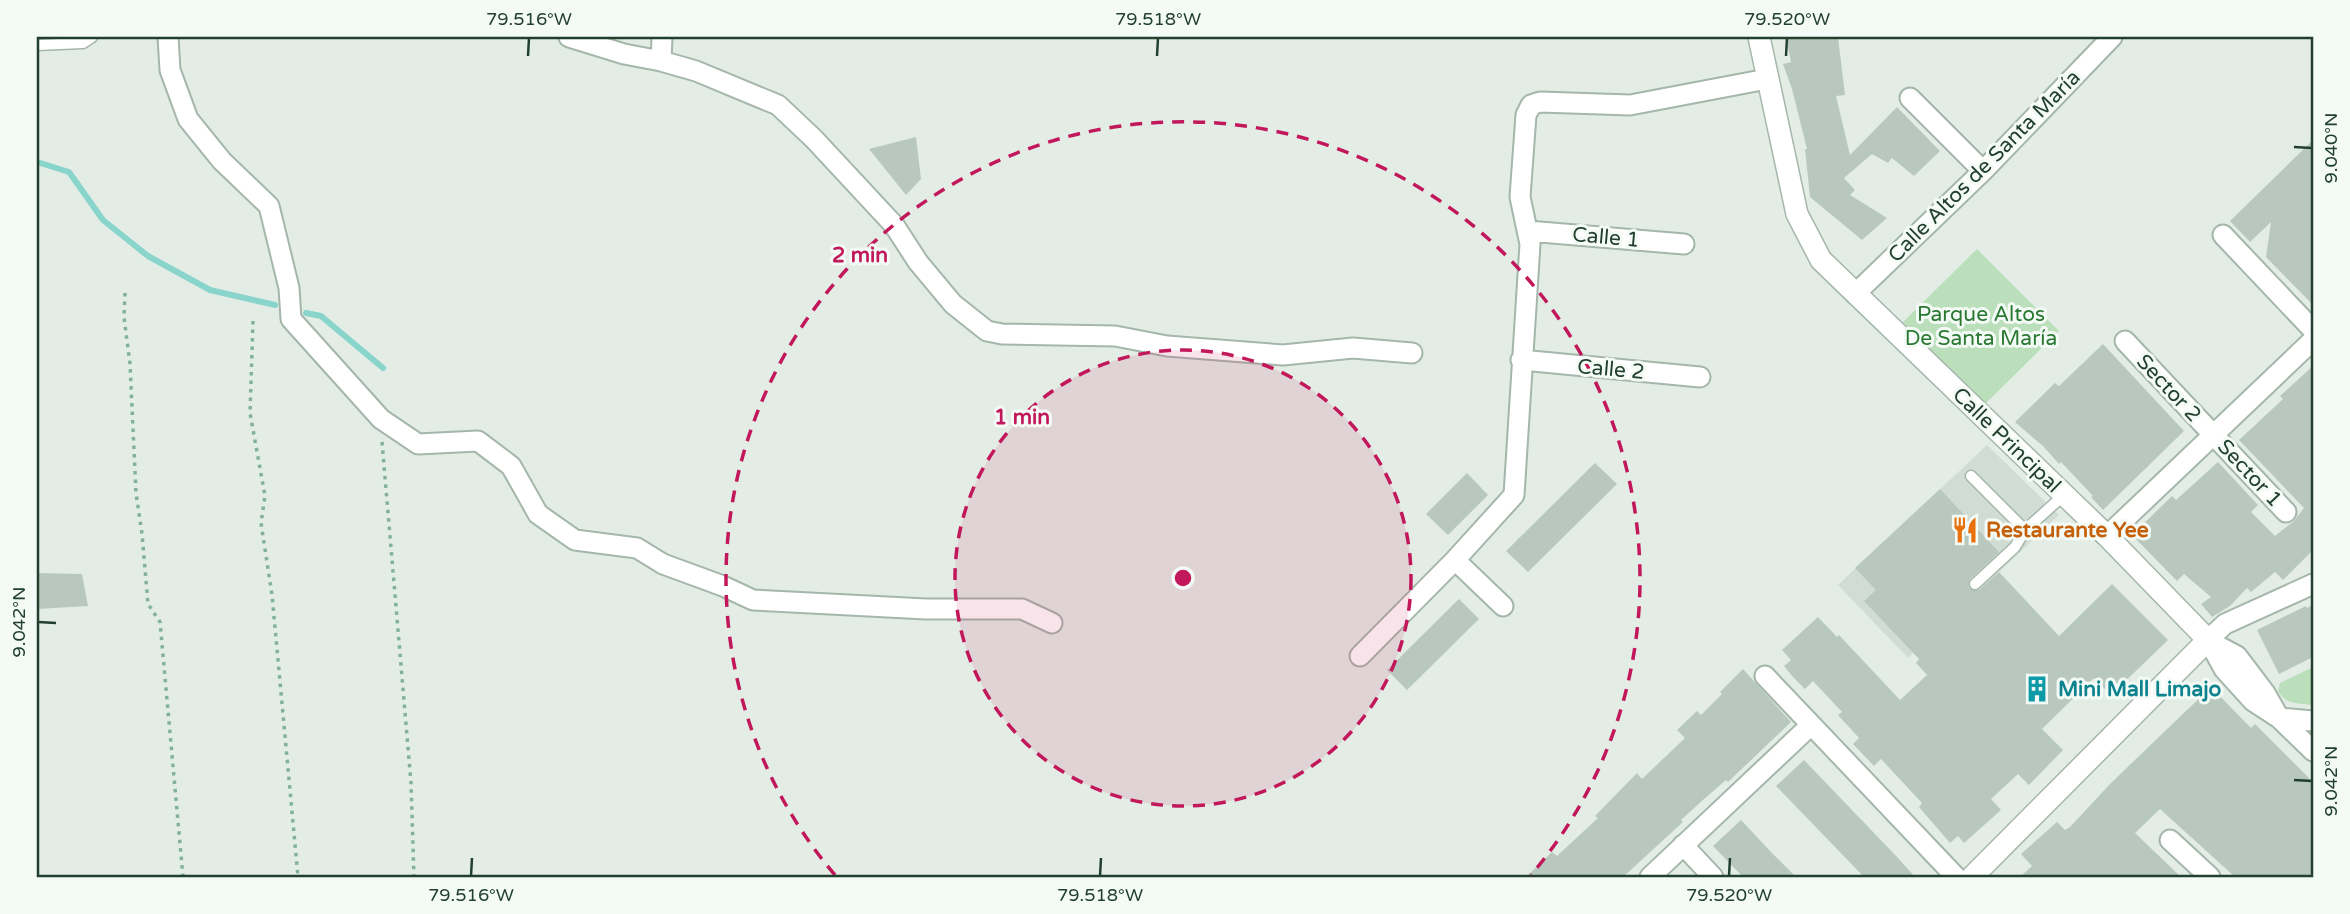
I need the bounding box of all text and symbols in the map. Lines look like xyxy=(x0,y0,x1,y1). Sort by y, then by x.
text: 79.516°W xyxy=(486,8,572,30)
text: 79.518°W xyxy=(1115,8,1201,30)
text: 79.520°W xyxy=(1744,8,1830,30)
street label: Calle Altos de Santa María xyxy=(1883,65,2086,268)
text: 9.040°N xyxy=(2320,112,2342,184)
street label: Calle 1 xyxy=(1571,222,1641,253)
text: 2 min xyxy=(832,243,888,268)
park label: Parque Altos De Santa María xyxy=(1905,302,2057,351)
street label: Sector 2 xyxy=(2131,349,2206,427)
street label: Calle 2 xyxy=(1576,354,1646,385)
street label: Calle Principal xyxy=(1947,382,2066,498)
text: 1 min xyxy=(994,405,1050,430)
street label: Sector 1 xyxy=(2212,434,2287,512)
restaurant icon: Restaurante Yee xyxy=(1950,515,1980,545)
place label: Restaurante Yee xyxy=(1986,518,2149,543)
centre of rings xyxy=(1171,566,1195,590)
text: 9.042°N xyxy=(8,586,30,658)
building icon: Mini Mall Limajo xyxy=(2022,674,2052,704)
place label: Mini Mall Limajo xyxy=(2058,677,2222,702)
text: 9.042°N xyxy=(2320,745,2342,817)
text: 79.516°W xyxy=(428,884,514,906)
text: 79.518°W xyxy=(1057,884,1143,906)
text: 79.520°W xyxy=(1686,884,1772,906)

